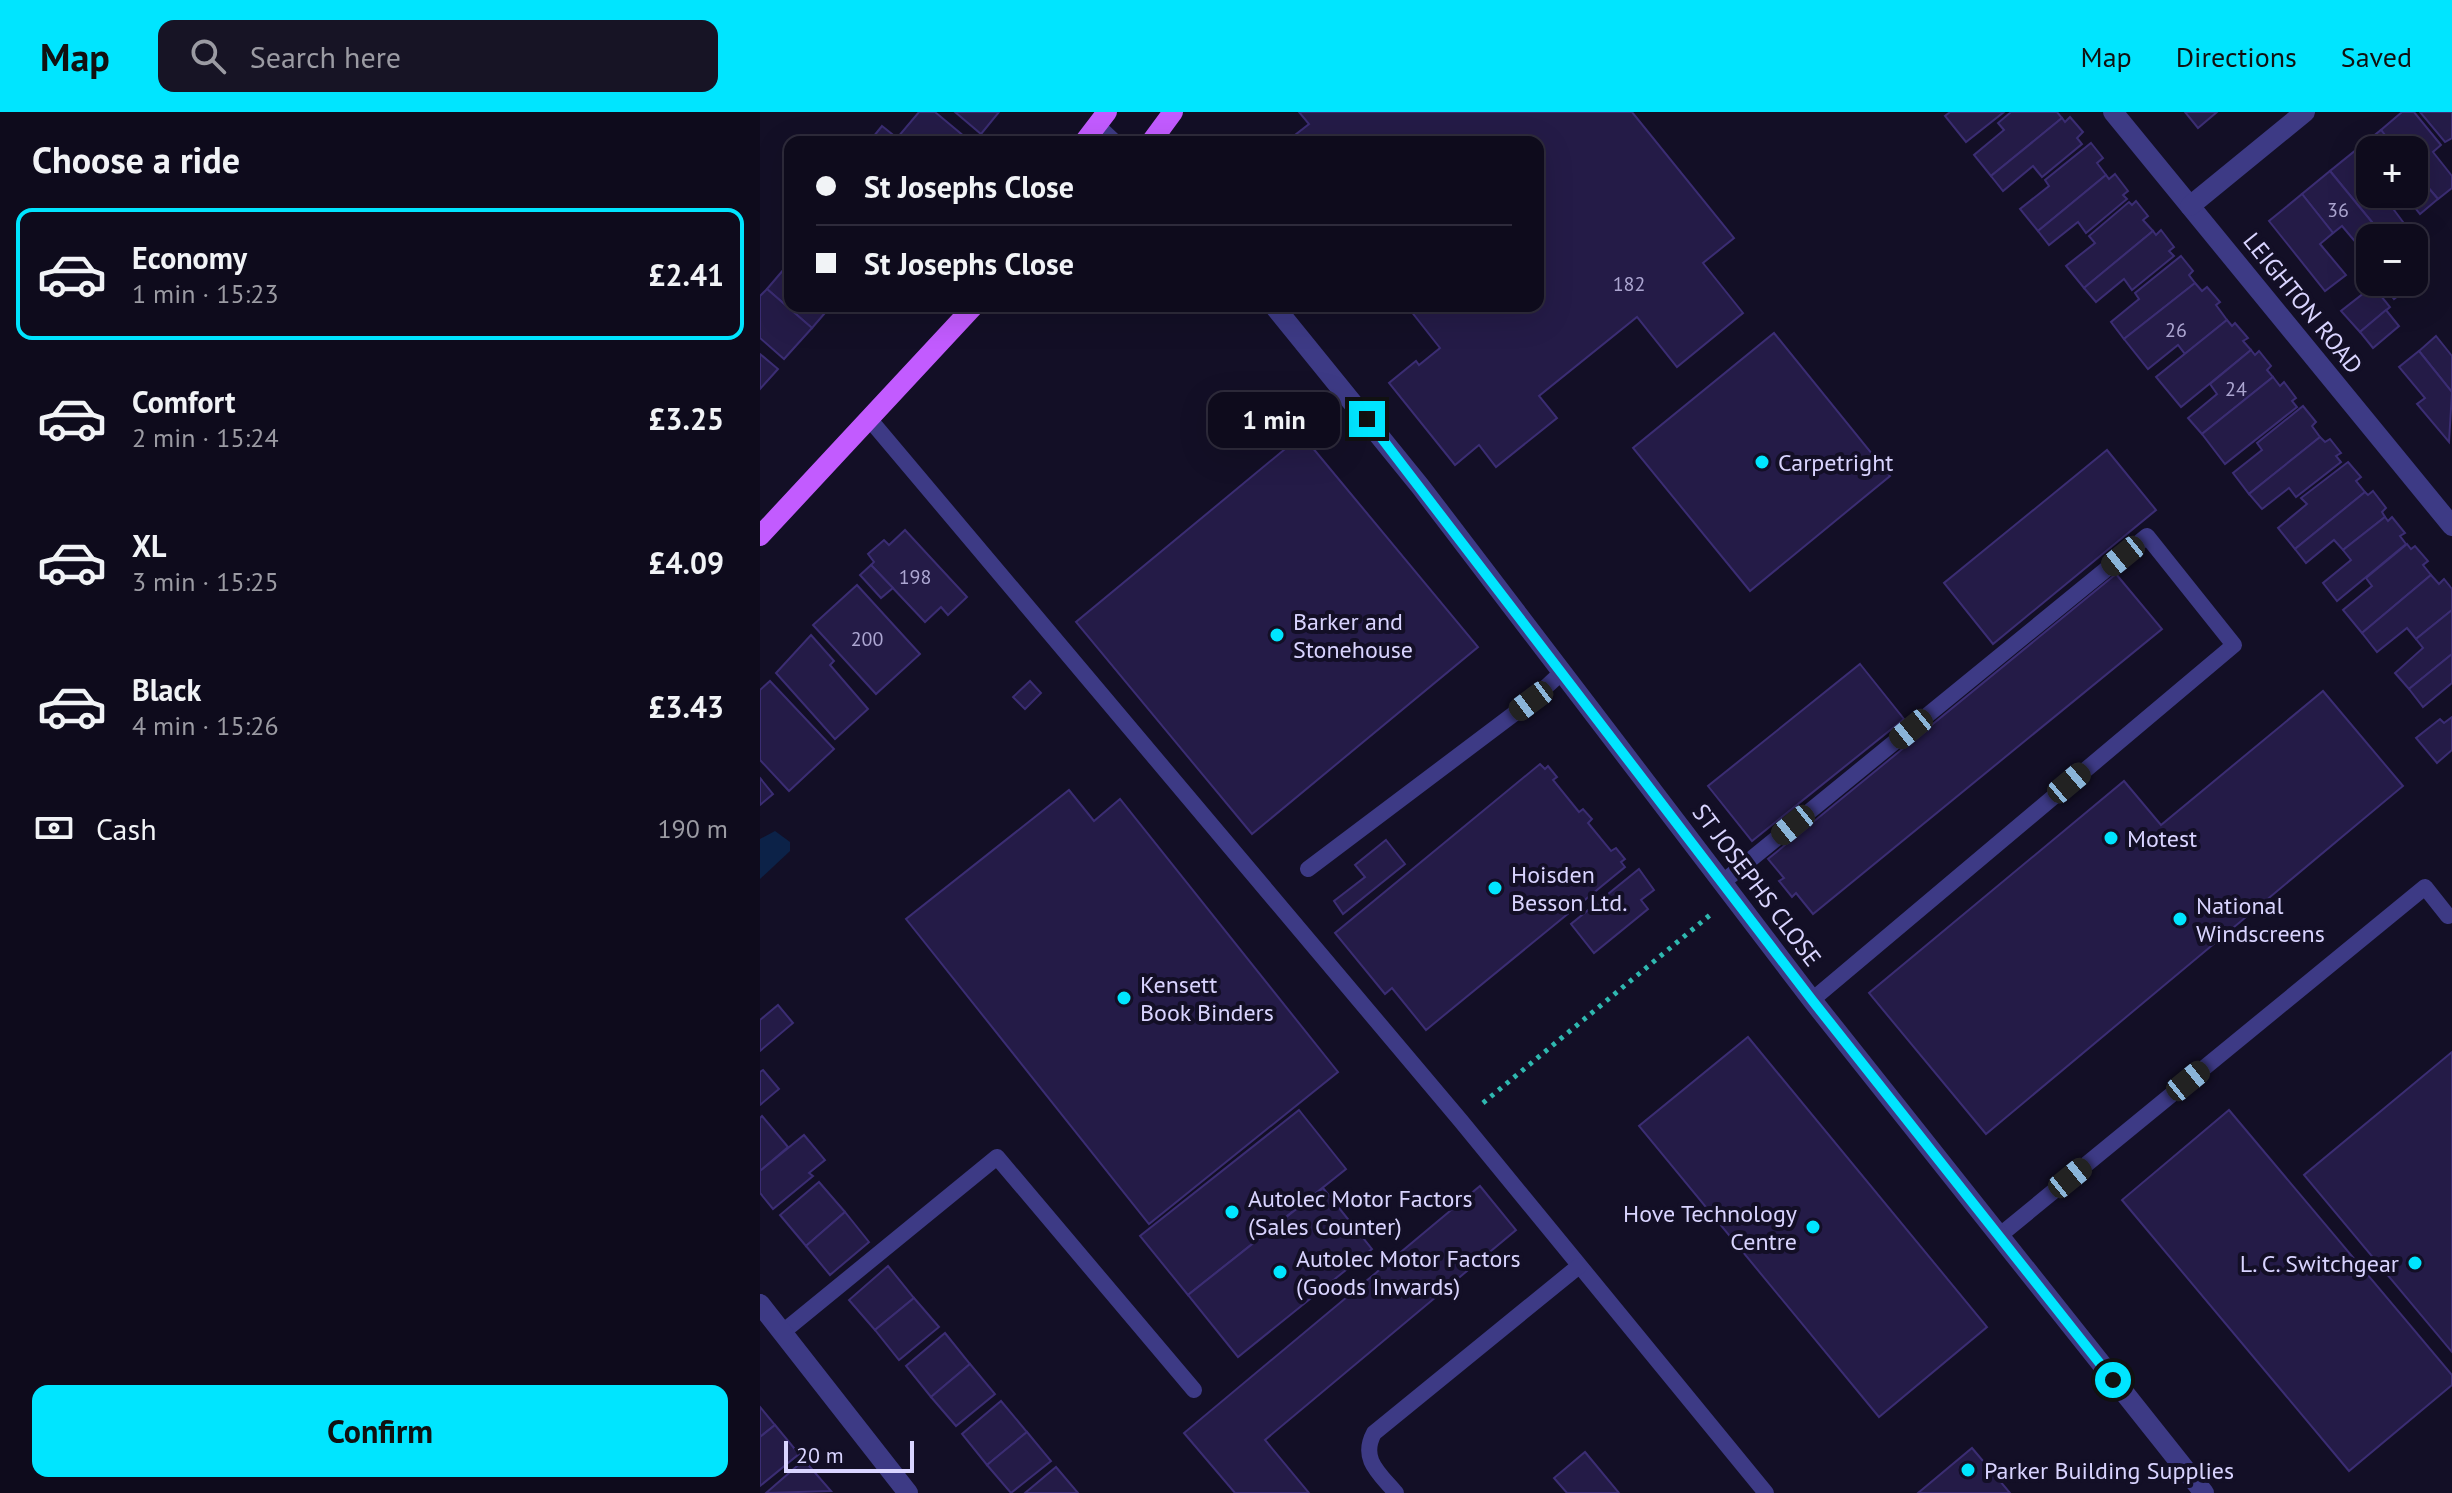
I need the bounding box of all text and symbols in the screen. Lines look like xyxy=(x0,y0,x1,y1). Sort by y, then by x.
search box xyxy=(158,20,718,92)
text: Map xyxy=(40,32,110,81)
icon: search xyxy=(186,34,230,78)
text: Search here xyxy=(250,37,401,76)
text: Map xyxy=(2081,38,2132,75)
text: Directions xyxy=(2176,38,2297,75)
text: Saved xyxy=(2341,38,2412,75)
text: Choose a ride xyxy=(32,136,240,183)
map controls xyxy=(2356,136,2428,296)
button: + xyxy=(2356,136,2428,208)
text: St Josephs Close xyxy=(864,167,1074,206)
house number: 36 xyxy=(2327,197,2349,223)
button: − xyxy=(2356,224,2428,296)
street label: LEIGHTON ROAD xyxy=(2237,226,2369,380)
icon: car xyxy=(36,238,108,310)
text: Economy xyxy=(132,238,247,277)
text: St Josephs Close xyxy=(864,244,1074,283)
text: £2.41 xyxy=(649,255,724,294)
house number: 182 xyxy=(1613,271,1645,297)
text: 1 min · 15:23 xyxy=(132,277,279,310)
house number: 26 xyxy=(2165,317,2187,343)
house number: 24 xyxy=(2225,376,2247,402)
icon: car xyxy=(36,382,108,454)
text: Comfort xyxy=(132,382,235,421)
callout: 1 min xyxy=(1207,391,1339,447)
text: £3.25 xyxy=(649,399,724,438)
route end xyxy=(1349,401,1385,437)
text: 1 min xyxy=(1242,403,1306,436)
text: 2 min · 15:24 xyxy=(132,421,279,454)
place label: Carpetright xyxy=(1778,447,1893,478)
marker: Carpetright xyxy=(1753,453,1771,471)
icon: car xyxy=(36,526,108,598)
text: XL xyxy=(132,526,166,565)
car xyxy=(2097,532,2149,580)
text: £4.09 xyxy=(649,543,724,582)
house number: 198 xyxy=(899,564,931,590)
text: 3 min · 15:25 xyxy=(132,565,279,598)
place label: Barker and Stonehouse xyxy=(1293,606,1413,665)
house number: 200 xyxy=(851,626,883,652)
marker: Barker and Stonehouse xyxy=(1268,626,1286,644)
icon: car xyxy=(36,670,108,742)
text: Black xyxy=(132,670,201,709)
car xyxy=(1505,677,1557,725)
text: £3.43 xyxy=(649,687,724,726)
car xyxy=(1885,705,1937,753)
text: 4 min · 15:26 xyxy=(132,709,279,742)
car xyxy=(2043,758,2095,808)
street label: ST JOSEPHS CLOSE xyxy=(1686,797,1828,973)
car xyxy=(1767,801,1819,849)
icon: cash xyxy=(32,806,76,850)
text: Cash xyxy=(96,809,157,848)
text: 190 m xyxy=(657,812,728,845)
place label: Motest xyxy=(2127,823,2197,854)
marker: Motest xyxy=(2102,829,2120,847)
place label: Hoisden Besson Ltd. xyxy=(1511,859,1627,918)
marker: Hoisden Besson Ltd. xyxy=(1486,879,1504,897)
place label: National Windscreens xyxy=(2196,890,2325,949)
marker: National Windscreens xyxy=(2171,910,2189,928)
place label: Kensett Book Binders xyxy=(1140,969,1274,1028)
marker: Kensett Book Binders xyxy=(1115,989,1133,1007)
car xyxy=(2162,1057,2214,1105)
car xyxy=(2044,1154,2096,1202)
place label: Autolec Motor Factors (Sales Counter) xyxy=(1248,1183,1473,1242)
place label: Hove Technology Centre xyxy=(1623,1198,1797,1257)
marker: Autolec Motor Factors (Sales Counter) xyxy=(1223,1203,1241,1221)
marker: Hove Technology Centre xyxy=(1804,1218,1822,1236)
place label: Autolec Motor Factors (Goods Inwards) xyxy=(1296,1243,1521,1302)
place label: L. C. Switchgear xyxy=(2240,1248,2399,1279)
marker: L. C. Switchgear xyxy=(2406,1254,2424,1272)
marker: Autolec Motor Factors (Goods Inwards) xyxy=(1271,1263,1289,1281)
route start xyxy=(2095,1362,2131,1398)
button: Confirm xyxy=(32,1385,728,1477)
scale bar xyxy=(784,1437,914,1473)
text: 20 m xyxy=(796,1441,844,1469)
place label: Parker Building Supplies xyxy=(1984,1455,2234,1486)
marker: Parker Building Supplies xyxy=(1959,1461,1977,1479)

